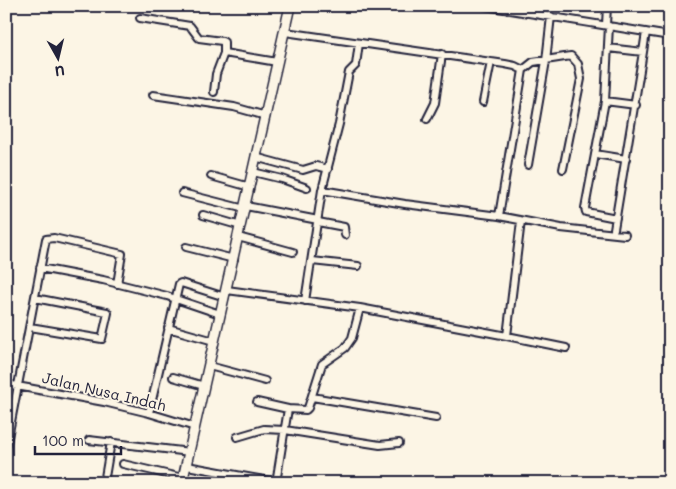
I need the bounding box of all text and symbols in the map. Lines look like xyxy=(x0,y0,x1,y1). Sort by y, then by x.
north arrow xyxy=(32,32,82,82)
text: U xyxy=(54,61,66,81)
street label: Jalan Nusa Indah xyxy=(40,367,168,415)
scale bar xyxy=(35,424,121,456)
text: 100 m xyxy=(42,430,84,450)

